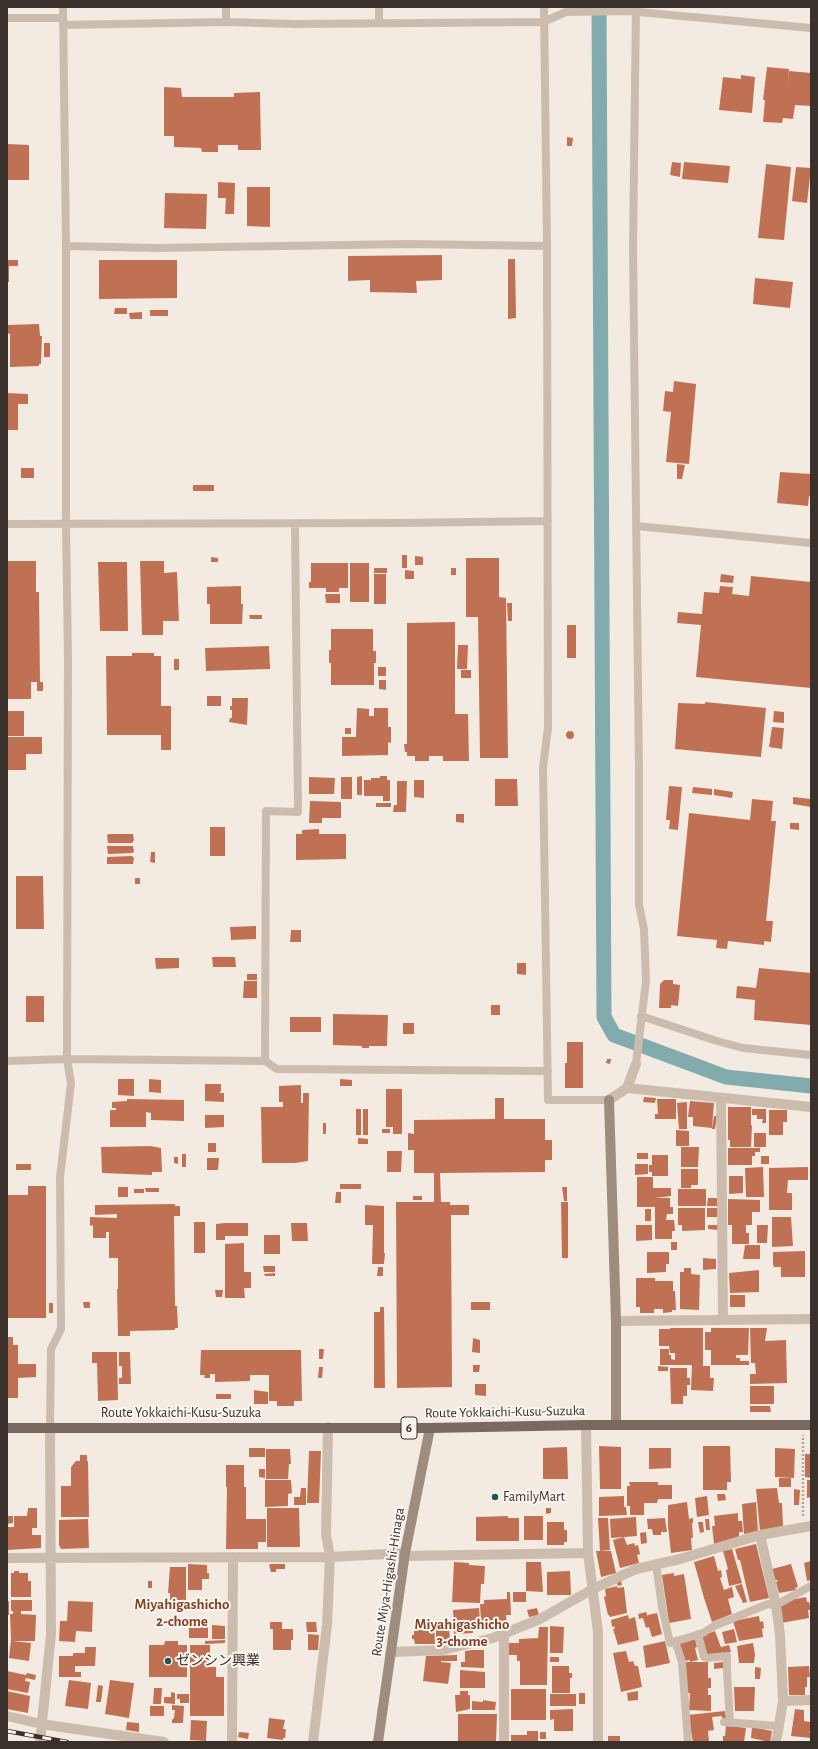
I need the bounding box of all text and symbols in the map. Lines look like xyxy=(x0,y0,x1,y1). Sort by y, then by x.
street label: Route Yokkaichi-Kusu-Suzuka xyxy=(425,1402,585,1422)
street label: Route Yokkaichi-Kusu-Suzuka xyxy=(101,1405,261,1421)
road number: 6 xyxy=(401,1417,417,1439)
place label: FamilyMart xyxy=(503,1489,565,1505)
marker: FamilyMart xyxy=(490,1492,500,1502)
street label: Route Miya-Higashi-Hinaga xyxy=(368,1506,408,1658)
district label: Miyahigashicho 2-chome xyxy=(135,1595,229,1630)
district label: Miyahigashicho 3-chome xyxy=(415,1615,509,1650)
place label: ゼンシン興業 xyxy=(176,1653,260,1669)
marker: ゼンシン興業 xyxy=(163,1656,173,1666)

